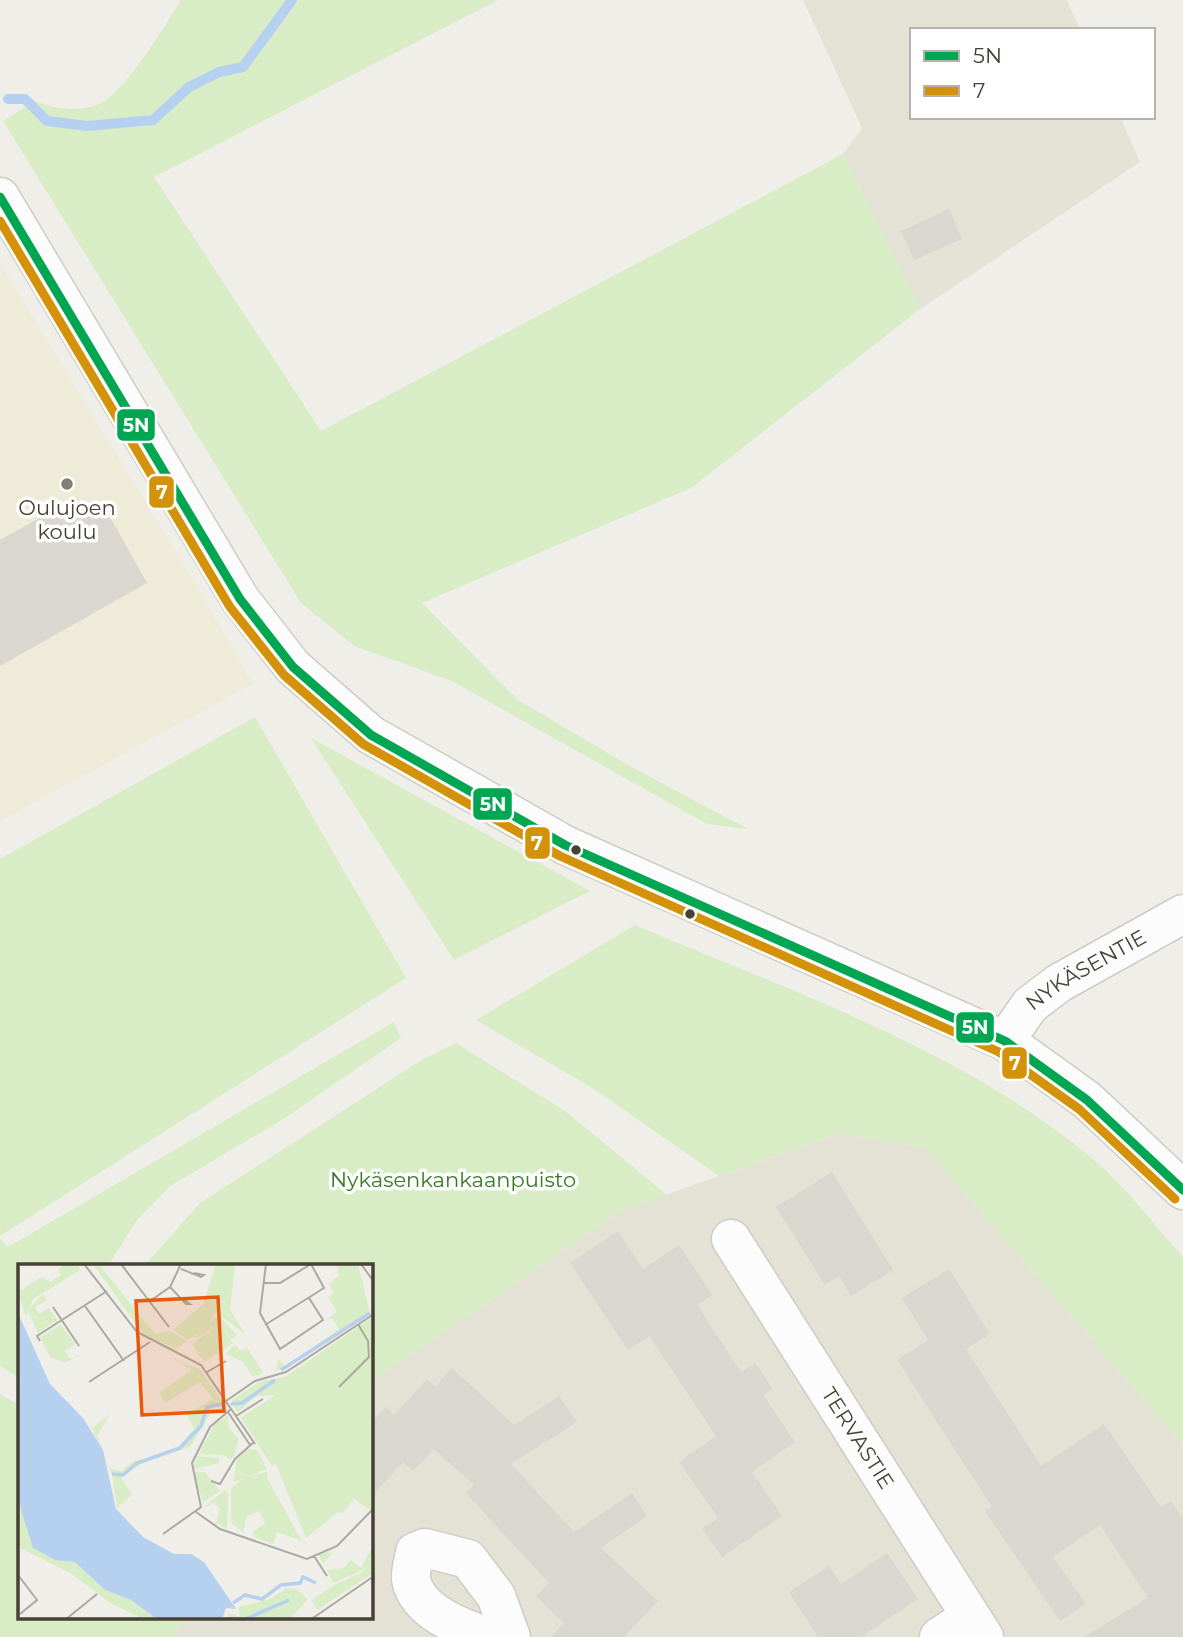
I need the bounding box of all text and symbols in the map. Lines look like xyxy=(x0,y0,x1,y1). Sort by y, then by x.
legend xyxy=(910,28,1155,119)
text: 5N xyxy=(973,43,1002,68)
text: 7 xyxy=(973,78,985,103)
line badge: 5N xyxy=(116,408,156,442)
text: 5N xyxy=(123,414,149,437)
line badge: 7 xyxy=(148,475,175,509)
marker: Oulujoen koulu xyxy=(59,476,75,492)
text: 7 xyxy=(156,481,168,504)
place label: Oulujoen koulu xyxy=(18,495,116,544)
line badge: 5N xyxy=(472,787,513,821)
text: 5N xyxy=(480,793,506,816)
line badge: 7 xyxy=(524,826,551,860)
text: 7 xyxy=(531,832,543,855)
unlabelled marker xyxy=(569,843,583,857)
unlabelled marker xyxy=(683,907,697,921)
street label: NYKÄSENTIE xyxy=(1021,924,1150,1016)
line badge: 5N xyxy=(955,1011,995,1044)
text: 5N xyxy=(962,1016,988,1039)
line badge: 7 xyxy=(1001,1046,1028,1080)
text: 7 xyxy=(1009,1052,1021,1075)
park label: Nykäsenkankaanpuisto xyxy=(330,1167,576,1192)
inset map xyxy=(18,1264,373,1620)
street label: TERVASTIE xyxy=(817,1382,900,1493)

